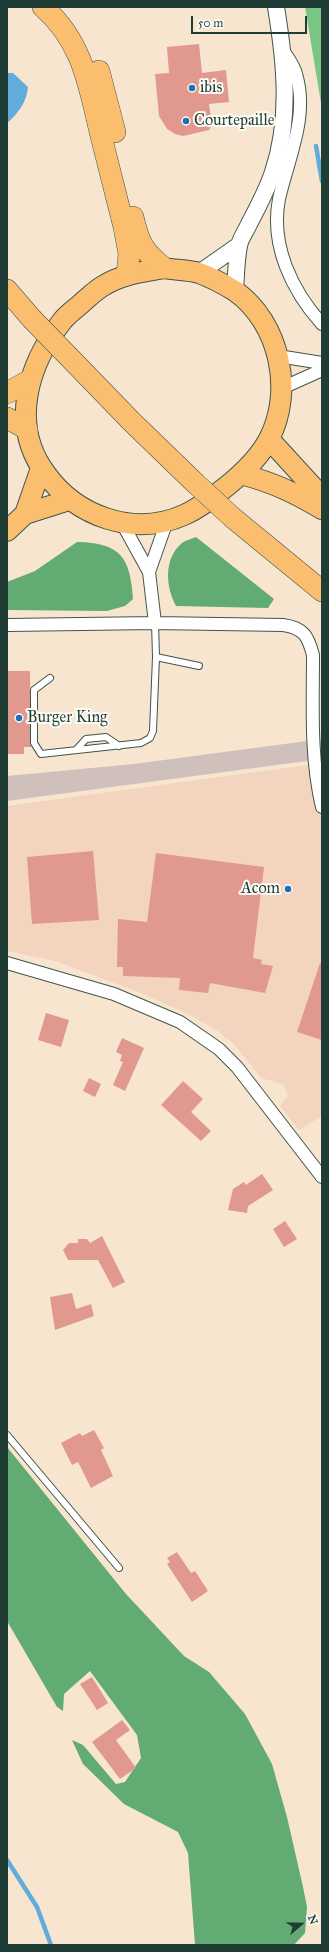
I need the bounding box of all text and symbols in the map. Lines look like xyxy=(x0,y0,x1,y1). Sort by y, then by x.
scale bar xyxy=(193,8,309,34)
text: 50 m xyxy=(198,16,223,30)
place label: ibis xyxy=(200,78,222,98)
marker: ibis xyxy=(187,83,197,93)
place label: Courtepaille xyxy=(194,111,274,131)
marker: Courtepaille xyxy=(181,116,191,126)
place label: Burger King xyxy=(27,708,108,728)
marker: Burger King xyxy=(14,713,24,723)
place label: Acom xyxy=(241,879,280,899)
marker: Acom xyxy=(283,884,293,894)
north arrow xyxy=(281,1904,321,1944)
text: N xyxy=(305,1913,320,1926)

